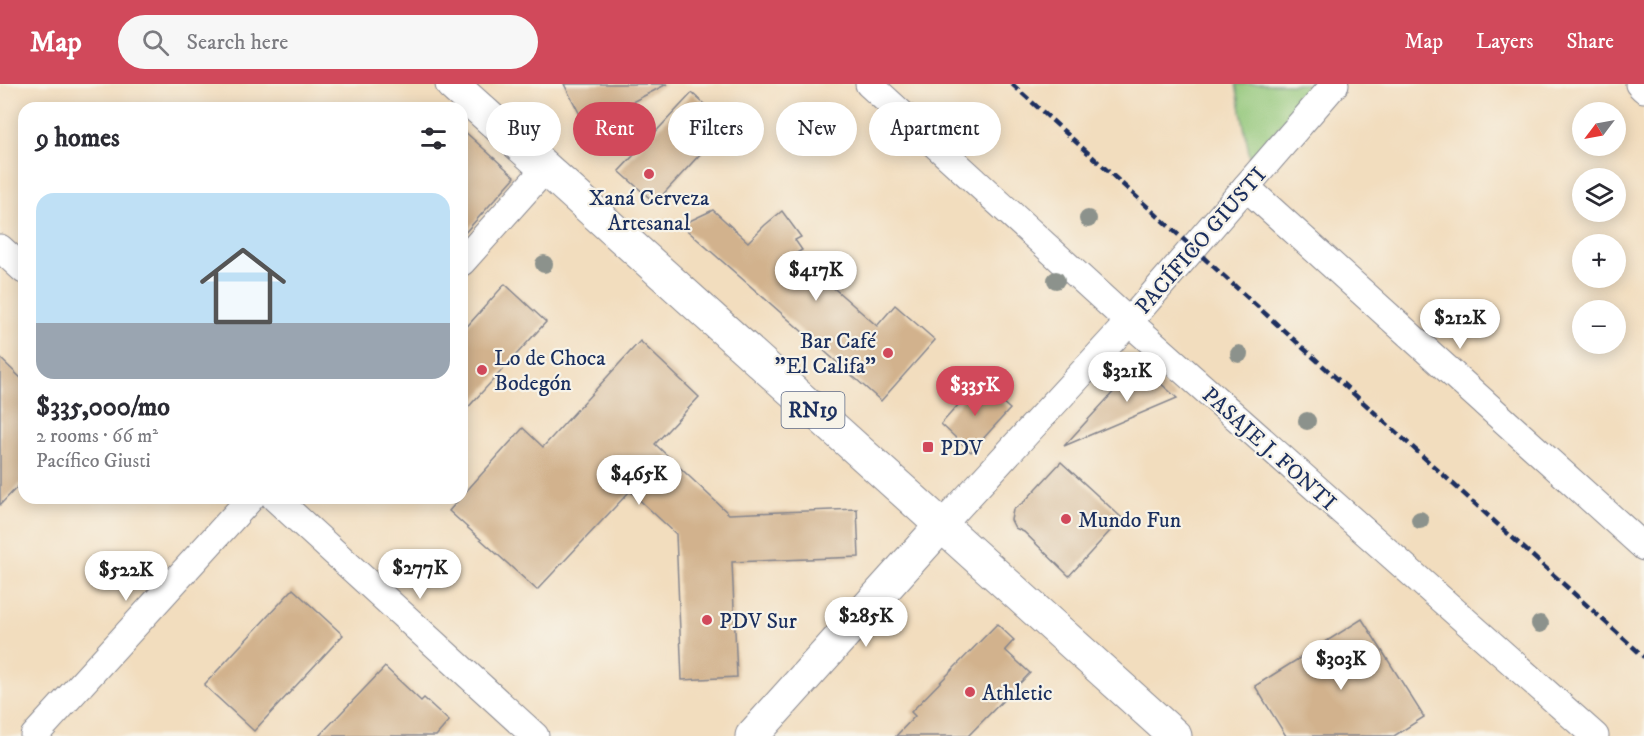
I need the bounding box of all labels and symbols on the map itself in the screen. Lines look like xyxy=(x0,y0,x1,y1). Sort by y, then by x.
north arrow xyxy=(1572,102,1626,156)
street label: PACÍFICO GIUSTI xyxy=(1129,161,1272,320)
marker: Xaná Cerveza Artesanal xyxy=(642,167,656,181)
place label: Xaná Cerveza Artesanal xyxy=(589,185,710,237)
pin: $417K xyxy=(774,251,858,302)
pin: $212K xyxy=(1418,299,1502,350)
place label: Bar Café "El Califa" xyxy=(775,328,876,380)
place label: Lo de Choca Bodegón xyxy=(494,345,606,397)
marker: Bar Café "El Califa" xyxy=(881,346,895,360)
pin: $321K xyxy=(1085,352,1169,403)
marker: Lo de Choca Bodegón xyxy=(475,363,489,377)
pin: $335K xyxy=(933,366,1017,417)
street label: PASAJE J. FONTI xyxy=(1196,382,1342,517)
road number: RN19 xyxy=(782,392,844,428)
place label: PDV xyxy=(940,435,984,462)
marker: PDV xyxy=(921,440,935,454)
pin: $465K xyxy=(597,455,681,506)
place label: Mundo Fun xyxy=(1078,507,1182,534)
marker: Mundo Fun xyxy=(1059,512,1073,526)
pin: $277K xyxy=(378,549,462,600)
pin: $522K xyxy=(84,551,168,602)
pin: $285K xyxy=(824,597,908,648)
place label: PDV Sur xyxy=(719,608,798,635)
marker: PDV Sur xyxy=(700,613,714,627)
pin: $303K xyxy=(1299,640,1383,691)
place label: Athletic xyxy=(982,680,1052,707)
marker: Athletic xyxy=(963,685,977,699)

